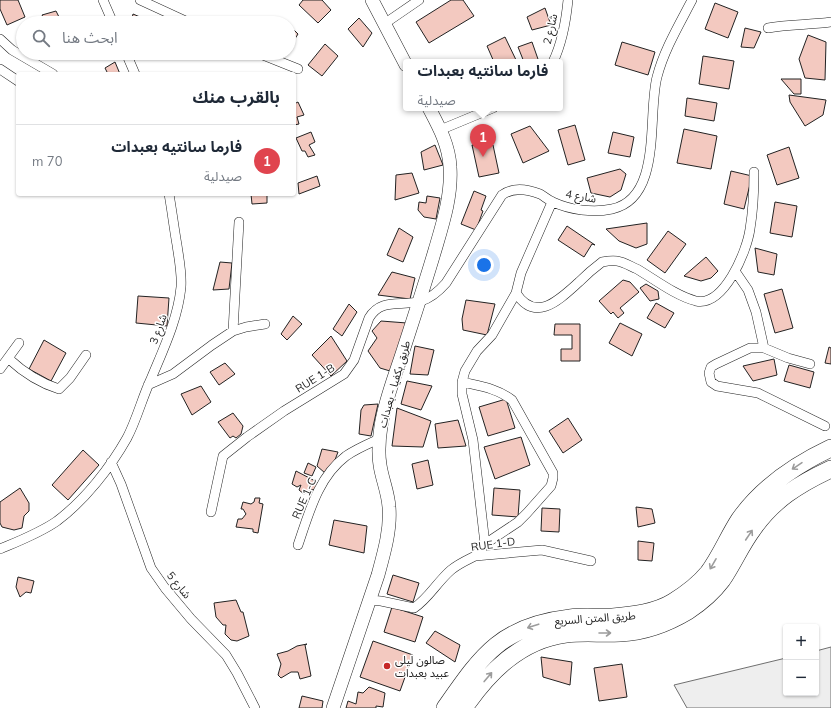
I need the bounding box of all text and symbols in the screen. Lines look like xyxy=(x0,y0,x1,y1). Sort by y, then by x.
street label: شارع 2 xyxy=(540,12,561,46)
search box xyxy=(16,16,296,60)
icon: search xyxy=(30,27,52,49)
text: ابحث هنا xyxy=(62,28,118,47)
popup xyxy=(403,59,563,111)
text: فارما سانتيه بعبدات xyxy=(418,61,548,80)
text: بالقرب منك xyxy=(192,86,280,107)
text: صيدلية xyxy=(418,92,456,108)
pin: 1 xyxy=(470,124,496,157)
text: فارما سانتيه بعبدات xyxy=(111,137,242,156)
text: 70 m xyxy=(32,153,62,169)
text: 1 xyxy=(263,153,271,169)
text: صيدلية xyxy=(204,168,242,184)
street label: شارع 4 xyxy=(564,186,598,207)
your location xyxy=(474,255,494,275)
street label: شارع 3 xyxy=(146,312,171,346)
street label: طريق بكفيا - بعبدات xyxy=(375,339,413,429)
street label: RUE 1-B xyxy=(293,360,337,396)
one-way arrow xyxy=(791,462,802,470)
street label: RUE 1-C xyxy=(289,475,319,521)
one-way arrow xyxy=(745,530,753,541)
street label: RUE 1-D xyxy=(470,534,516,554)
one-way arrow xyxy=(709,558,717,570)
street label: شارع 5 xyxy=(163,569,194,602)
street label: طريق المتن السريع xyxy=(554,608,636,629)
one-way arrow xyxy=(526,623,539,630)
map controls xyxy=(783,624,819,696)
button: + xyxy=(783,624,819,660)
one-way arrow xyxy=(598,629,611,637)
place label: صالون ليلى عبيد بعبدات xyxy=(395,653,449,680)
button: − xyxy=(783,660,819,696)
marker: صالون ليلى عبيد بعبدات xyxy=(382,661,392,671)
one-way arrow xyxy=(483,672,492,683)

